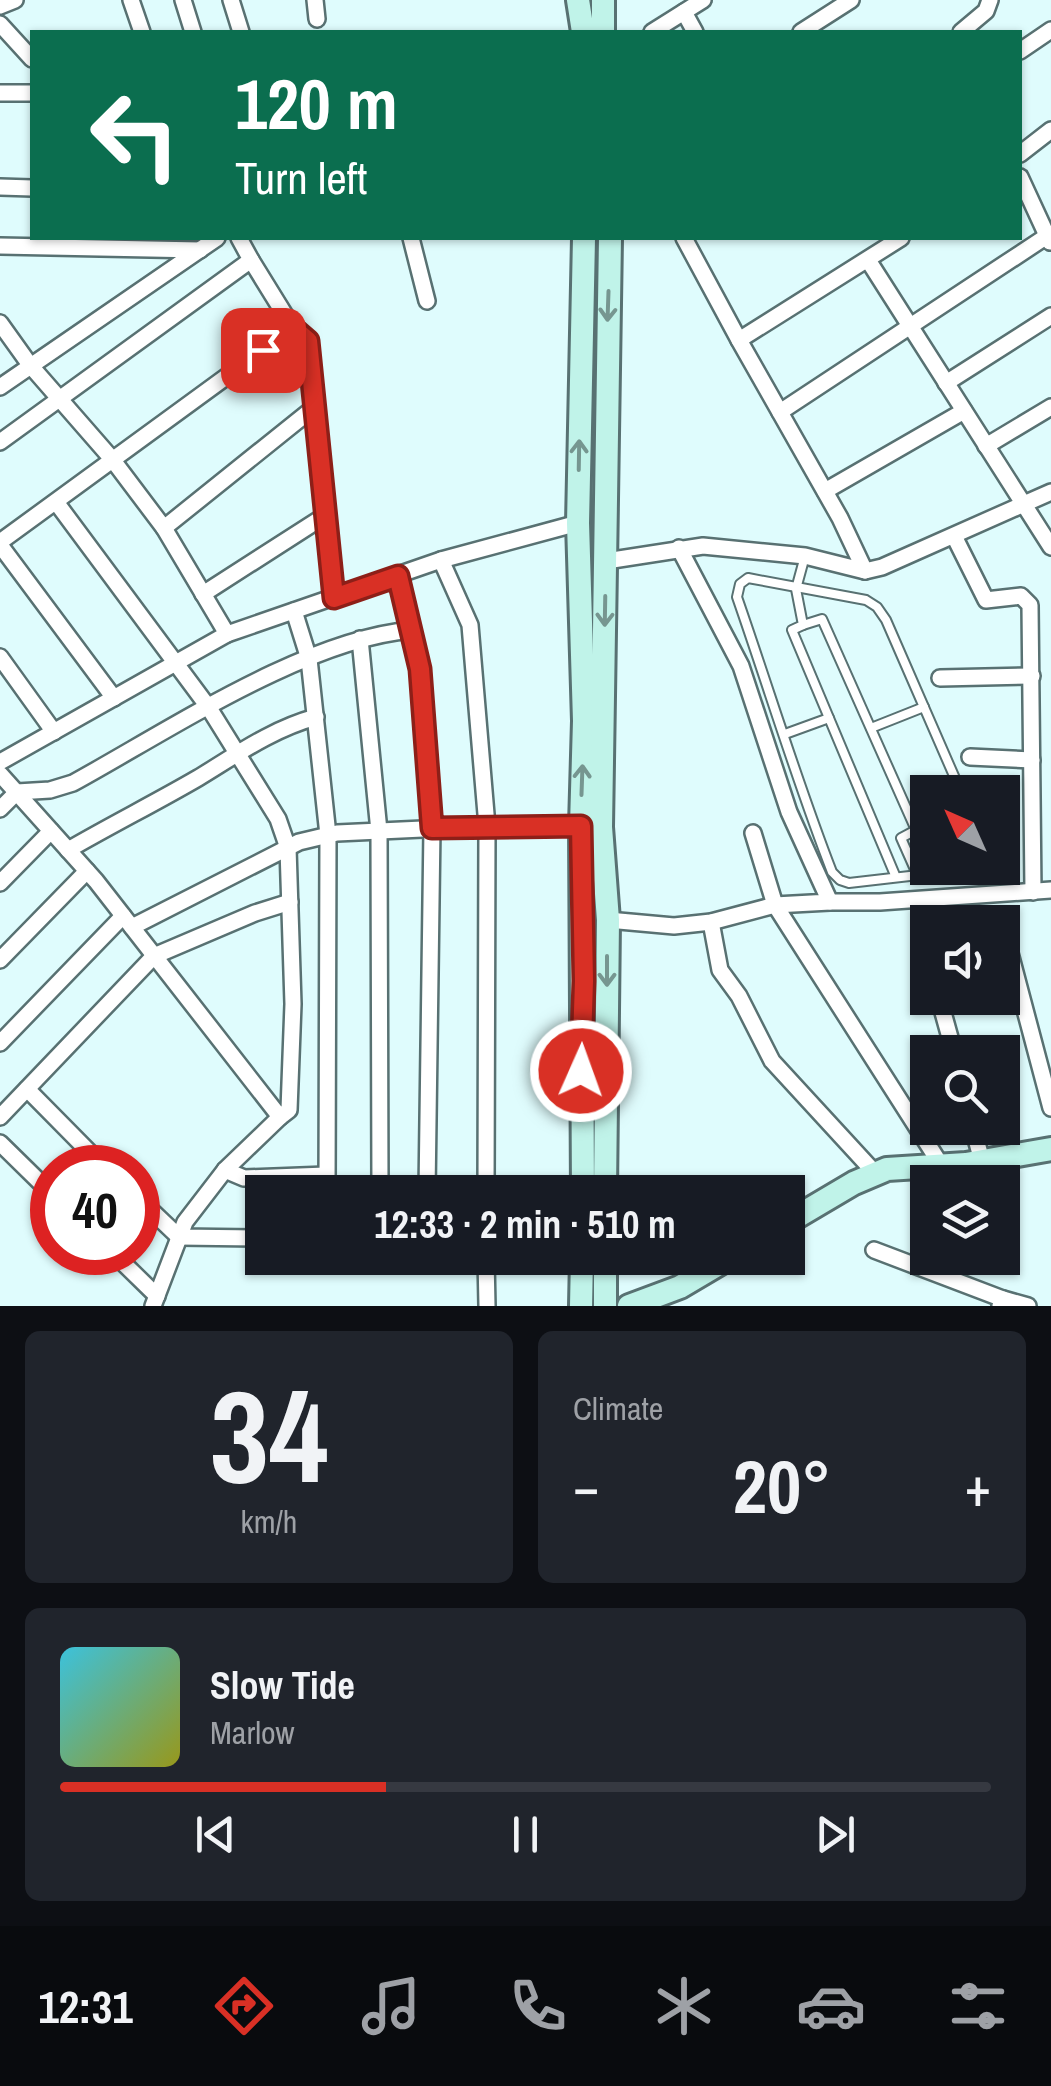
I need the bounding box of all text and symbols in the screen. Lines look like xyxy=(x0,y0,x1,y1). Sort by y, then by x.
text: 120 m xyxy=(235,57,398,151)
icon: left xyxy=(70,70,200,200)
text: Turn left xyxy=(235,147,367,208)
one-way arrow xyxy=(598,289,617,321)
pin xyxy=(221,308,306,393)
icon: arrive xyxy=(236,323,291,378)
one-way arrow xyxy=(569,440,588,472)
one-way arrow xyxy=(596,594,614,626)
one-way arrow xyxy=(573,765,592,797)
north arrow xyxy=(910,775,1020,885)
map controls xyxy=(910,775,1020,1275)
button: sound xyxy=(910,905,1020,1015)
one-way arrow xyxy=(598,954,616,986)
position arrow xyxy=(529,1019,633,1123)
button: search xyxy=(910,1035,1020,1145)
speed limit sign: 40 xyxy=(30,1145,160,1275)
button: layers xyxy=(910,1165,1020,1275)
text: 12:33 · 2 min · 510 m xyxy=(374,1199,676,1250)
text: 34 xyxy=(210,1347,328,1523)
text: Climate xyxy=(573,1387,663,1430)
text: 20° xyxy=(733,1435,831,1536)
text: − xyxy=(573,1449,599,1523)
text: + xyxy=(965,1449,991,1523)
text: km/h xyxy=(241,1500,297,1543)
text: Slow Tide xyxy=(210,1660,355,1711)
text: Marlow xyxy=(210,1711,295,1754)
icon: previous xyxy=(188,1807,243,1862)
icon: pause xyxy=(498,1807,553,1862)
icon: next xyxy=(808,1807,863,1862)
icon: directions xyxy=(209,1971,279,2041)
icon: music xyxy=(356,1971,426,2041)
icon: phone xyxy=(503,1971,573,2041)
icon: climate xyxy=(649,1971,719,2041)
icon: car xyxy=(796,1971,866,2041)
icon: filters xyxy=(943,1971,1013,2041)
text: 12:31 xyxy=(38,1976,133,2037)

